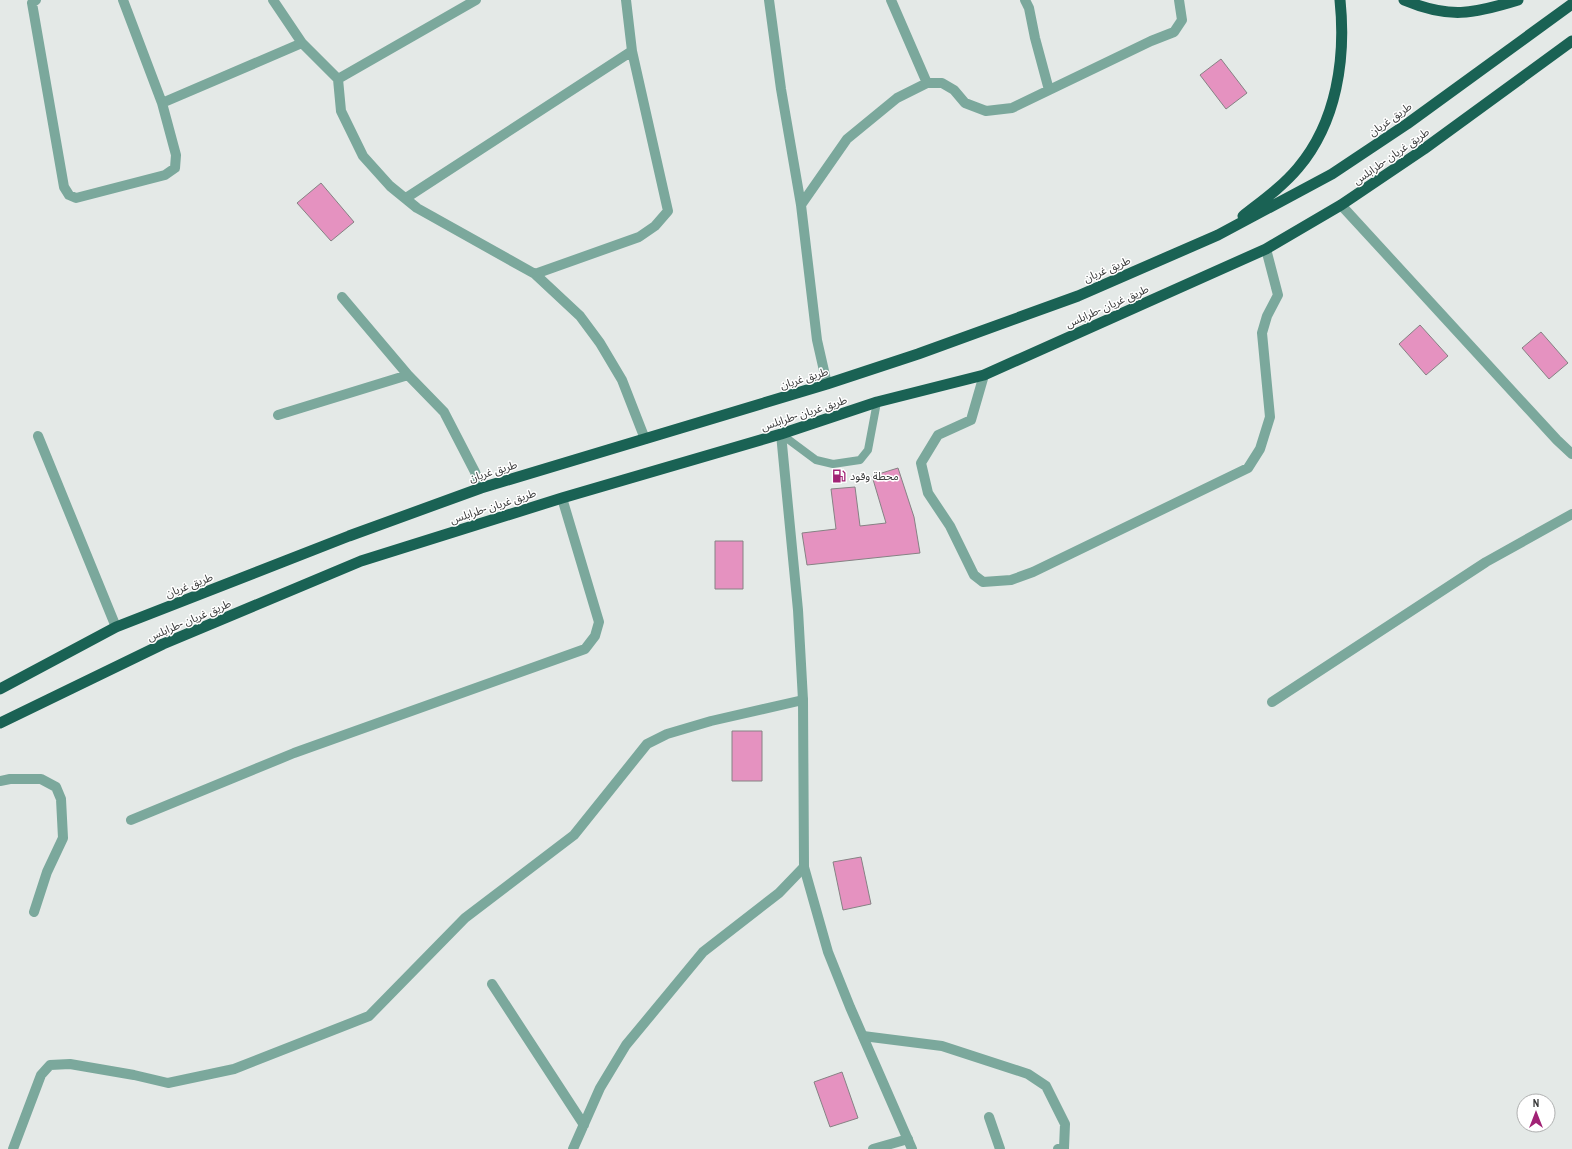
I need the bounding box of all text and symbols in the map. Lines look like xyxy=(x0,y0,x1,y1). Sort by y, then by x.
street label: طريق غريان xyxy=(1366,99,1414,139)
street label: طريق غريان -طرابلس xyxy=(1350,125,1432,187)
street label: طريق غريان xyxy=(1081,253,1133,285)
street label: طريق غريان -طرابلس xyxy=(1063,281,1151,331)
street label: طريق غريان xyxy=(778,364,830,392)
street label: طريق غريان -طرابلس xyxy=(759,392,849,434)
street label: طريق غريان xyxy=(467,457,519,485)
fuel station icon: محطة وقود xyxy=(831,468,847,484)
place label: محطة وقود xyxy=(850,469,899,483)
street label: طريق غريان -طرابلس xyxy=(448,485,538,527)
street label: طريق غريان xyxy=(163,570,215,601)
street label: طريق غريان -طرابلس xyxy=(145,596,233,644)
north arrow xyxy=(1516,1093,1556,1133)
text: N xyxy=(1533,1096,1539,1110)

